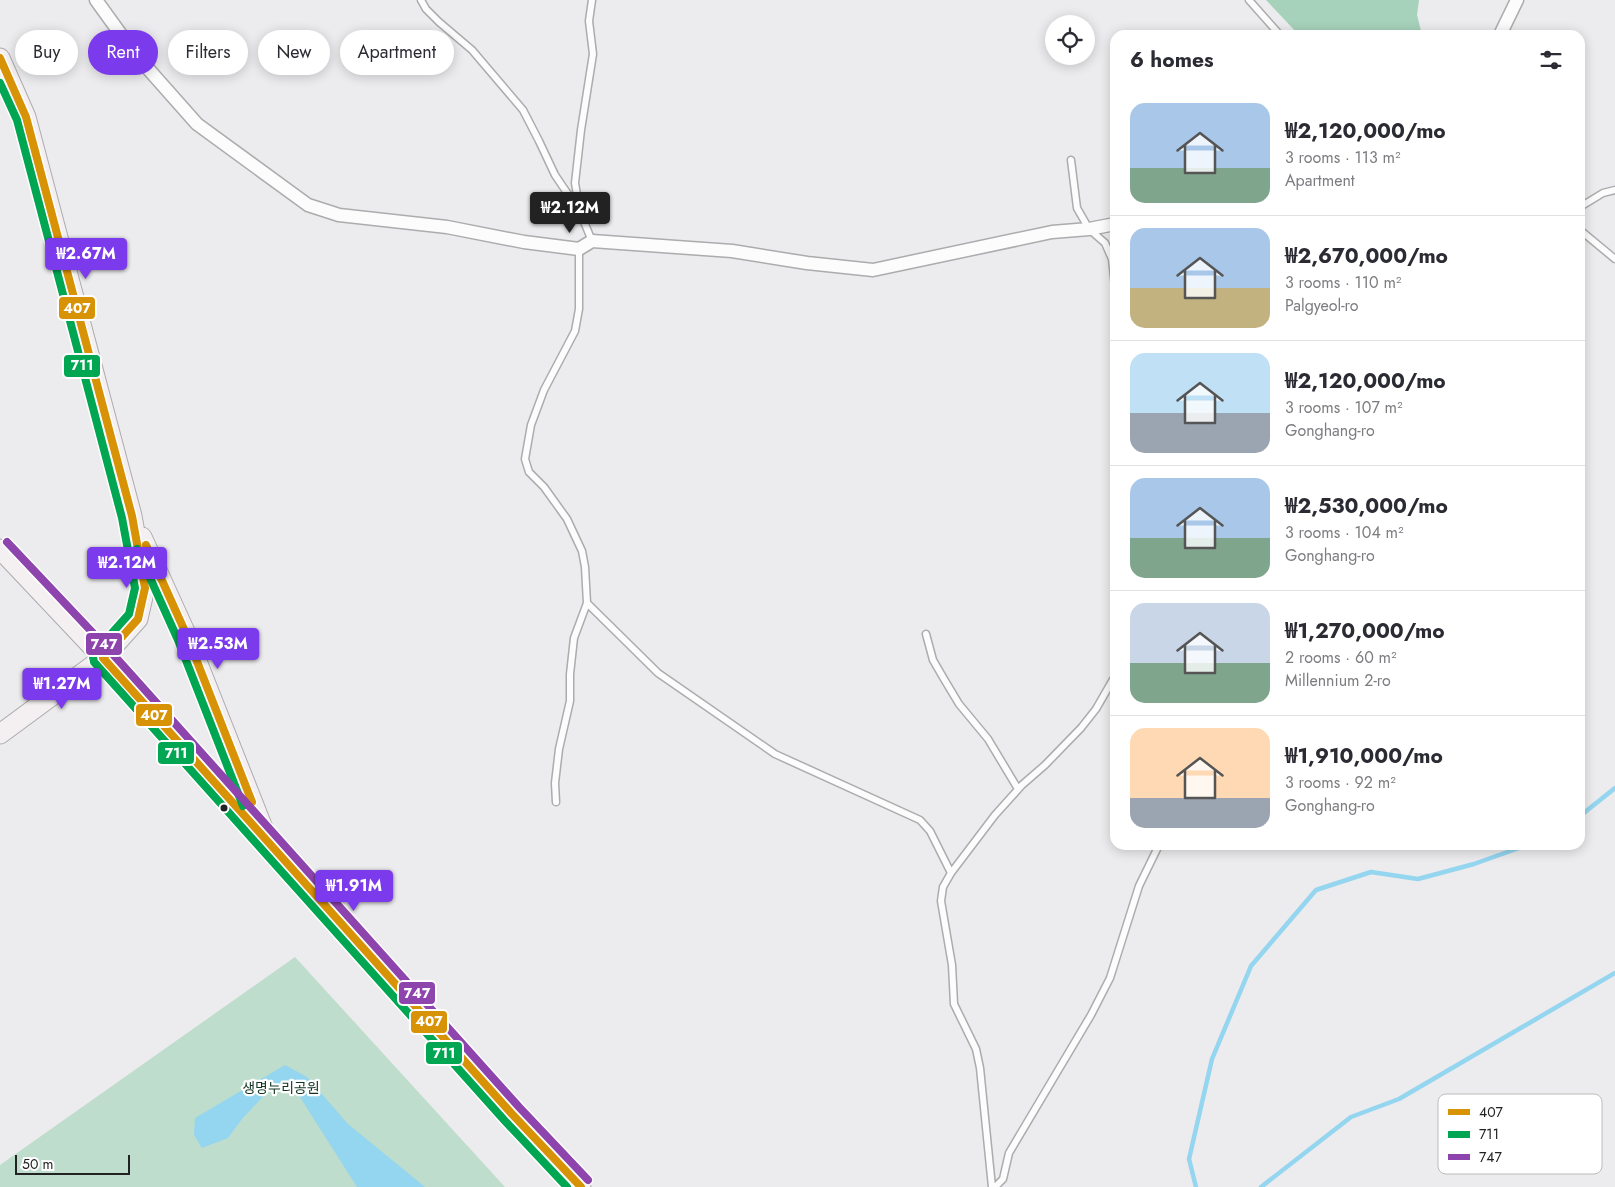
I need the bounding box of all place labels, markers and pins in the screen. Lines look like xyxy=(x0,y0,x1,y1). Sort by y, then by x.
pin: ₩2.12M xyxy=(529,192,611,234)
pin: ₩2.67M xyxy=(45,238,127,280)
pin: ₩2.12M xyxy=(86,546,168,589)
pin: ₩2.53M xyxy=(177,628,259,670)
pin: ₩1.27M xyxy=(21,668,103,710)
unlabelled marker xyxy=(219,803,229,813)
pin: ₩1.91M xyxy=(313,870,395,912)

